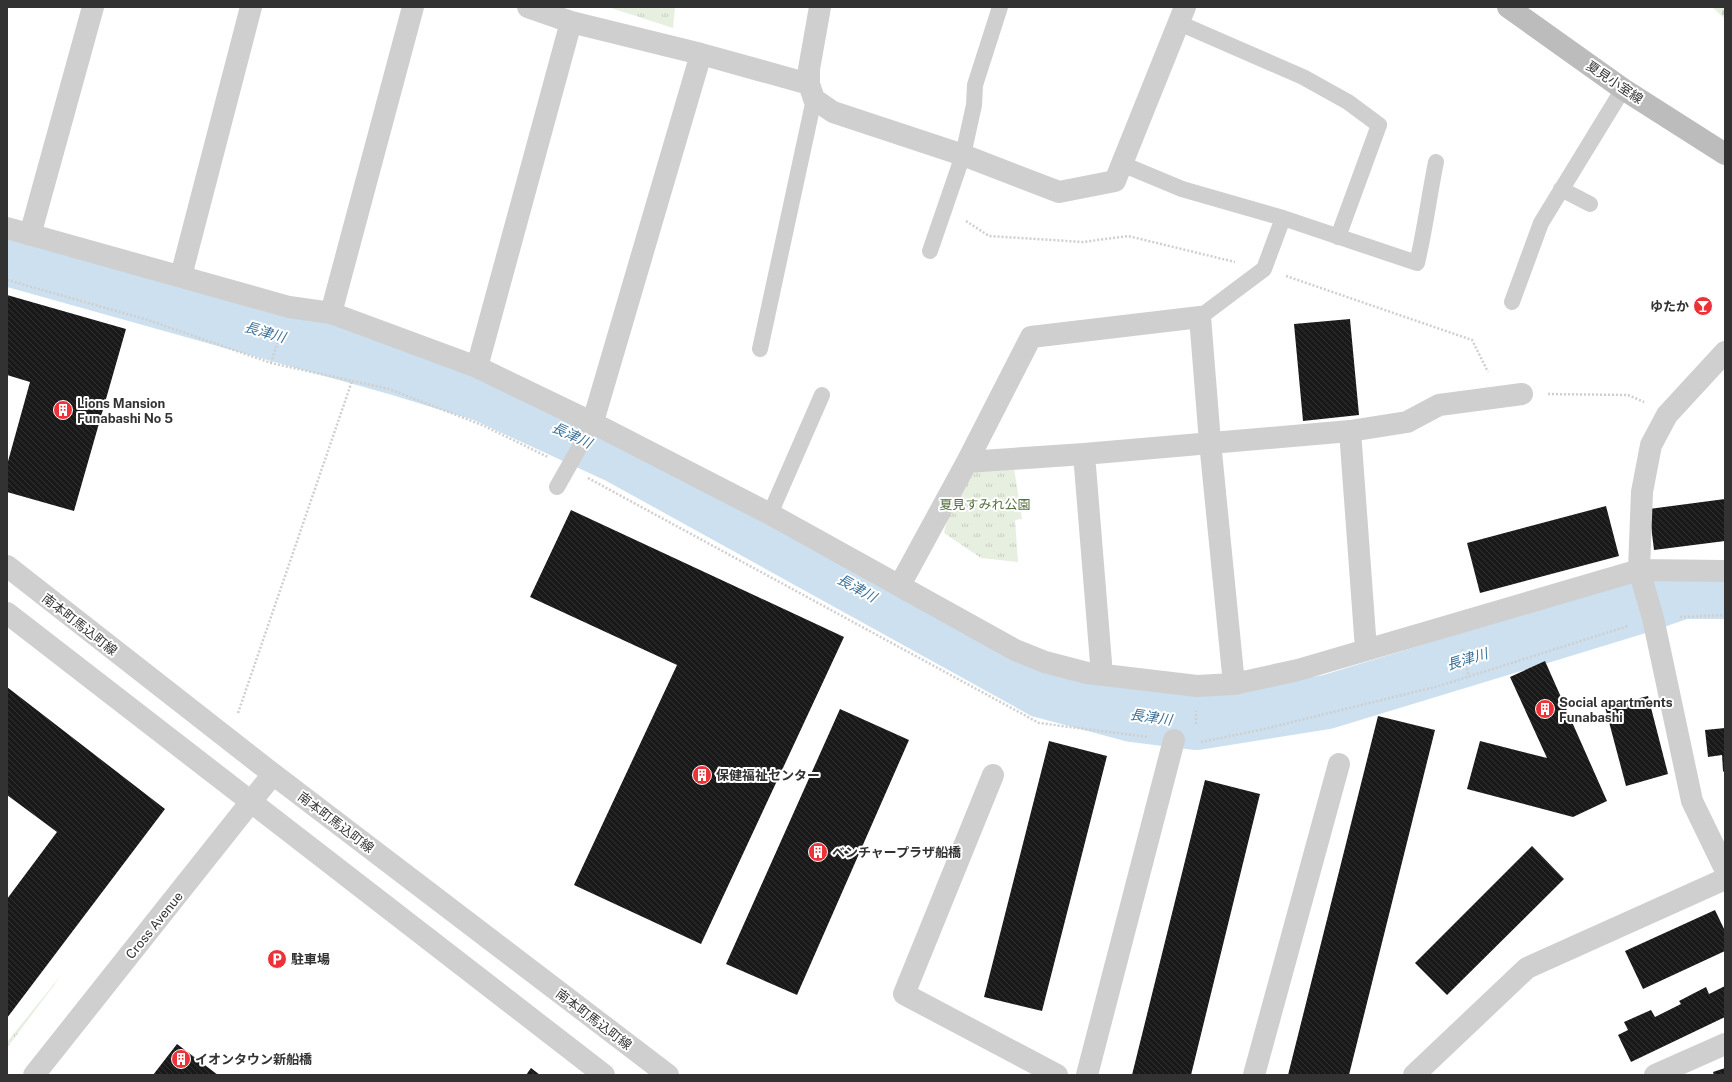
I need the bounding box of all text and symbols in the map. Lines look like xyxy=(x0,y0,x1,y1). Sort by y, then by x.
street label: 夏見小室線 xyxy=(1584,58,1646,107)
bar icon: ゆたか xyxy=(1692,295,1714,317)
place label: ゆたか xyxy=(1650,299,1689,314)
water label: 長津川 xyxy=(243,319,289,346)
place label: Lions Mansion Funabashi No 5 xyxy=(77,396,173,426)
building icon: Lions Mansion Funabashi No 5 xyxy=(52,399,74,421)
water label: 長津川 xyxy=(550,419,596,452)
park label: 夏見すみれ公園 xyxy=(939,497,1031,512)
water label: 長津川 xyxy=(835,571,881,606)
street label: 南本町馬込町線 xyxy=(39,590,120,658)
water label: 長津川 xyxy=(1445,645,1491,673)
place label: Social apartments Funabashi xyxy=(1559,695,1673,725)
building icon: Social apartments Funabashi xyxy=(1534,698,1556,720)
water label: 長津川 xyxy=(1129,706,1175,728)
building icon: 保健福祉センター xyxy=(691,764,713,786)
place label: 保健福祉センター xyxy=(716,768,820,783)
street label: 南本町馬込町線 xyxy=(295,789,377,856)
building icon: ベンチャープラザ船橋 xyxy=(807,841,829,863)
place label: ベンチャープラザ船橋 xyxy=(832,845,961,860)
street label: Cross Avenue xyxy=(123,889,186,962)
parking icon: 駐車場 xyxy=(266,948,288,970)
place label: 駐車場 xyxy=(291,952,330,967)
street label: 南本町馬込町線 xyxy=(553,986,635,1053)
building icon: イオンタウン新船橋 xyxy=(170,1048,192,1070)
place label: イオンタウン新船橋 xyxy=(195,1052,312,1067)

